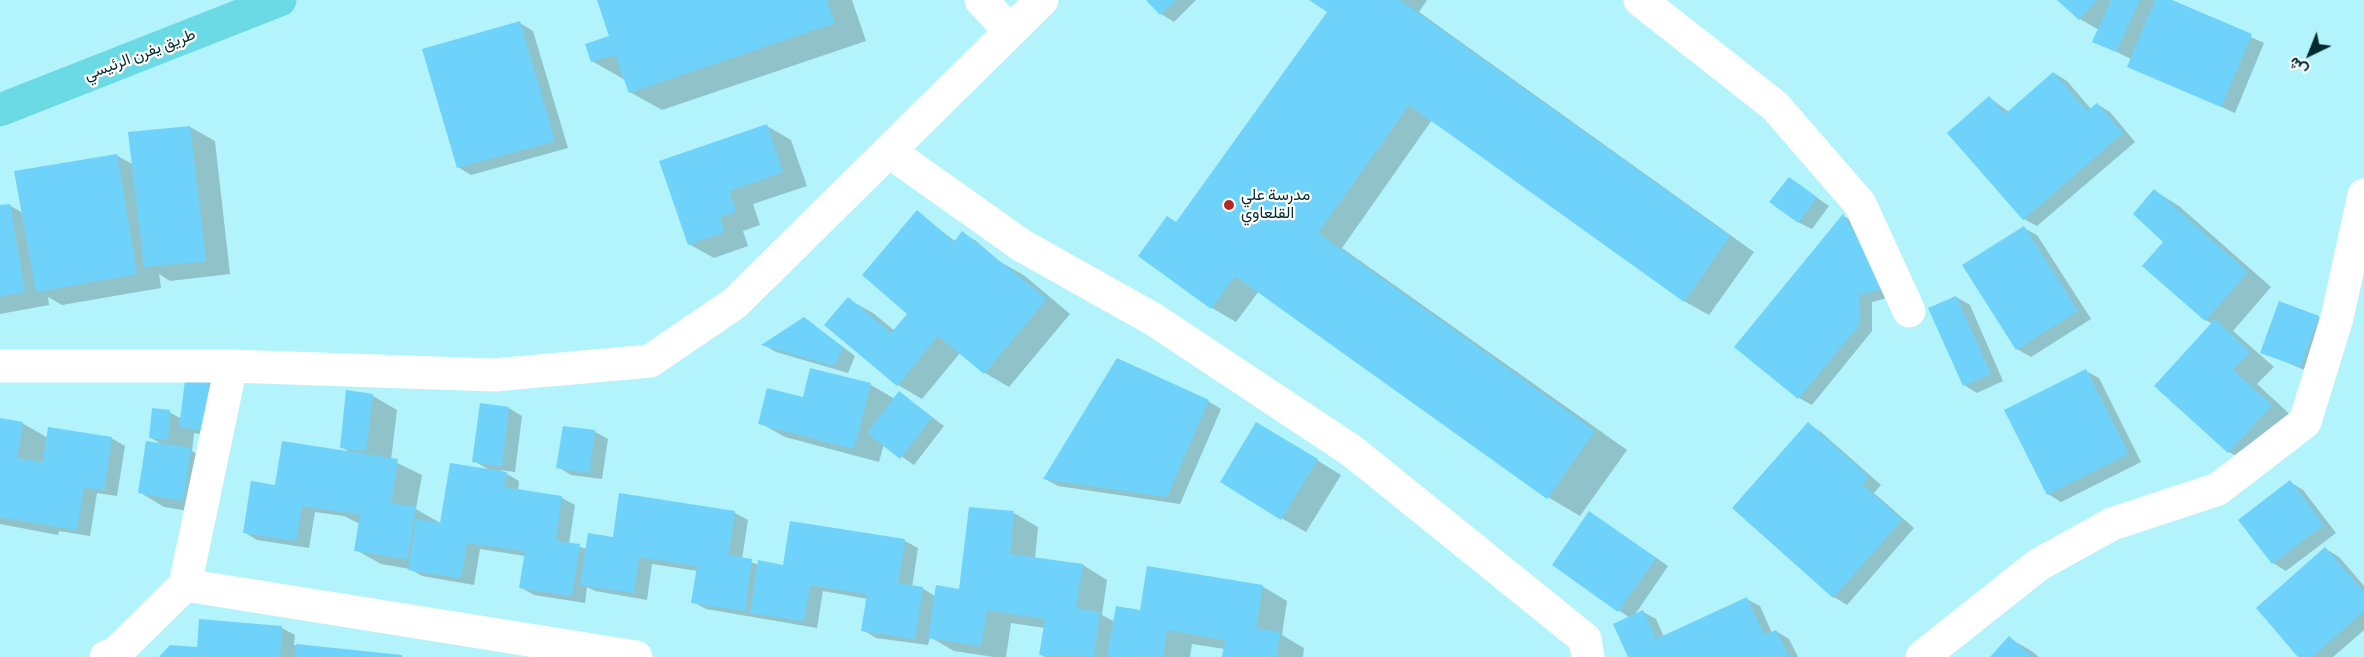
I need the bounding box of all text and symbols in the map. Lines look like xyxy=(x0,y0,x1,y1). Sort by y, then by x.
north arrow xyxy=(2280,24,2340,84)
street label: طريق يفرن الرئيسي xyxy=(82,25,198,85)
text: ش xyxy=(2283,53,2312,82)
place label: مدرسة علي القلعاوي xyxy=(1241,186,1310,224)
marker: مدرسة علي القلعاوي xyxy=(1222,198,1236,212)

